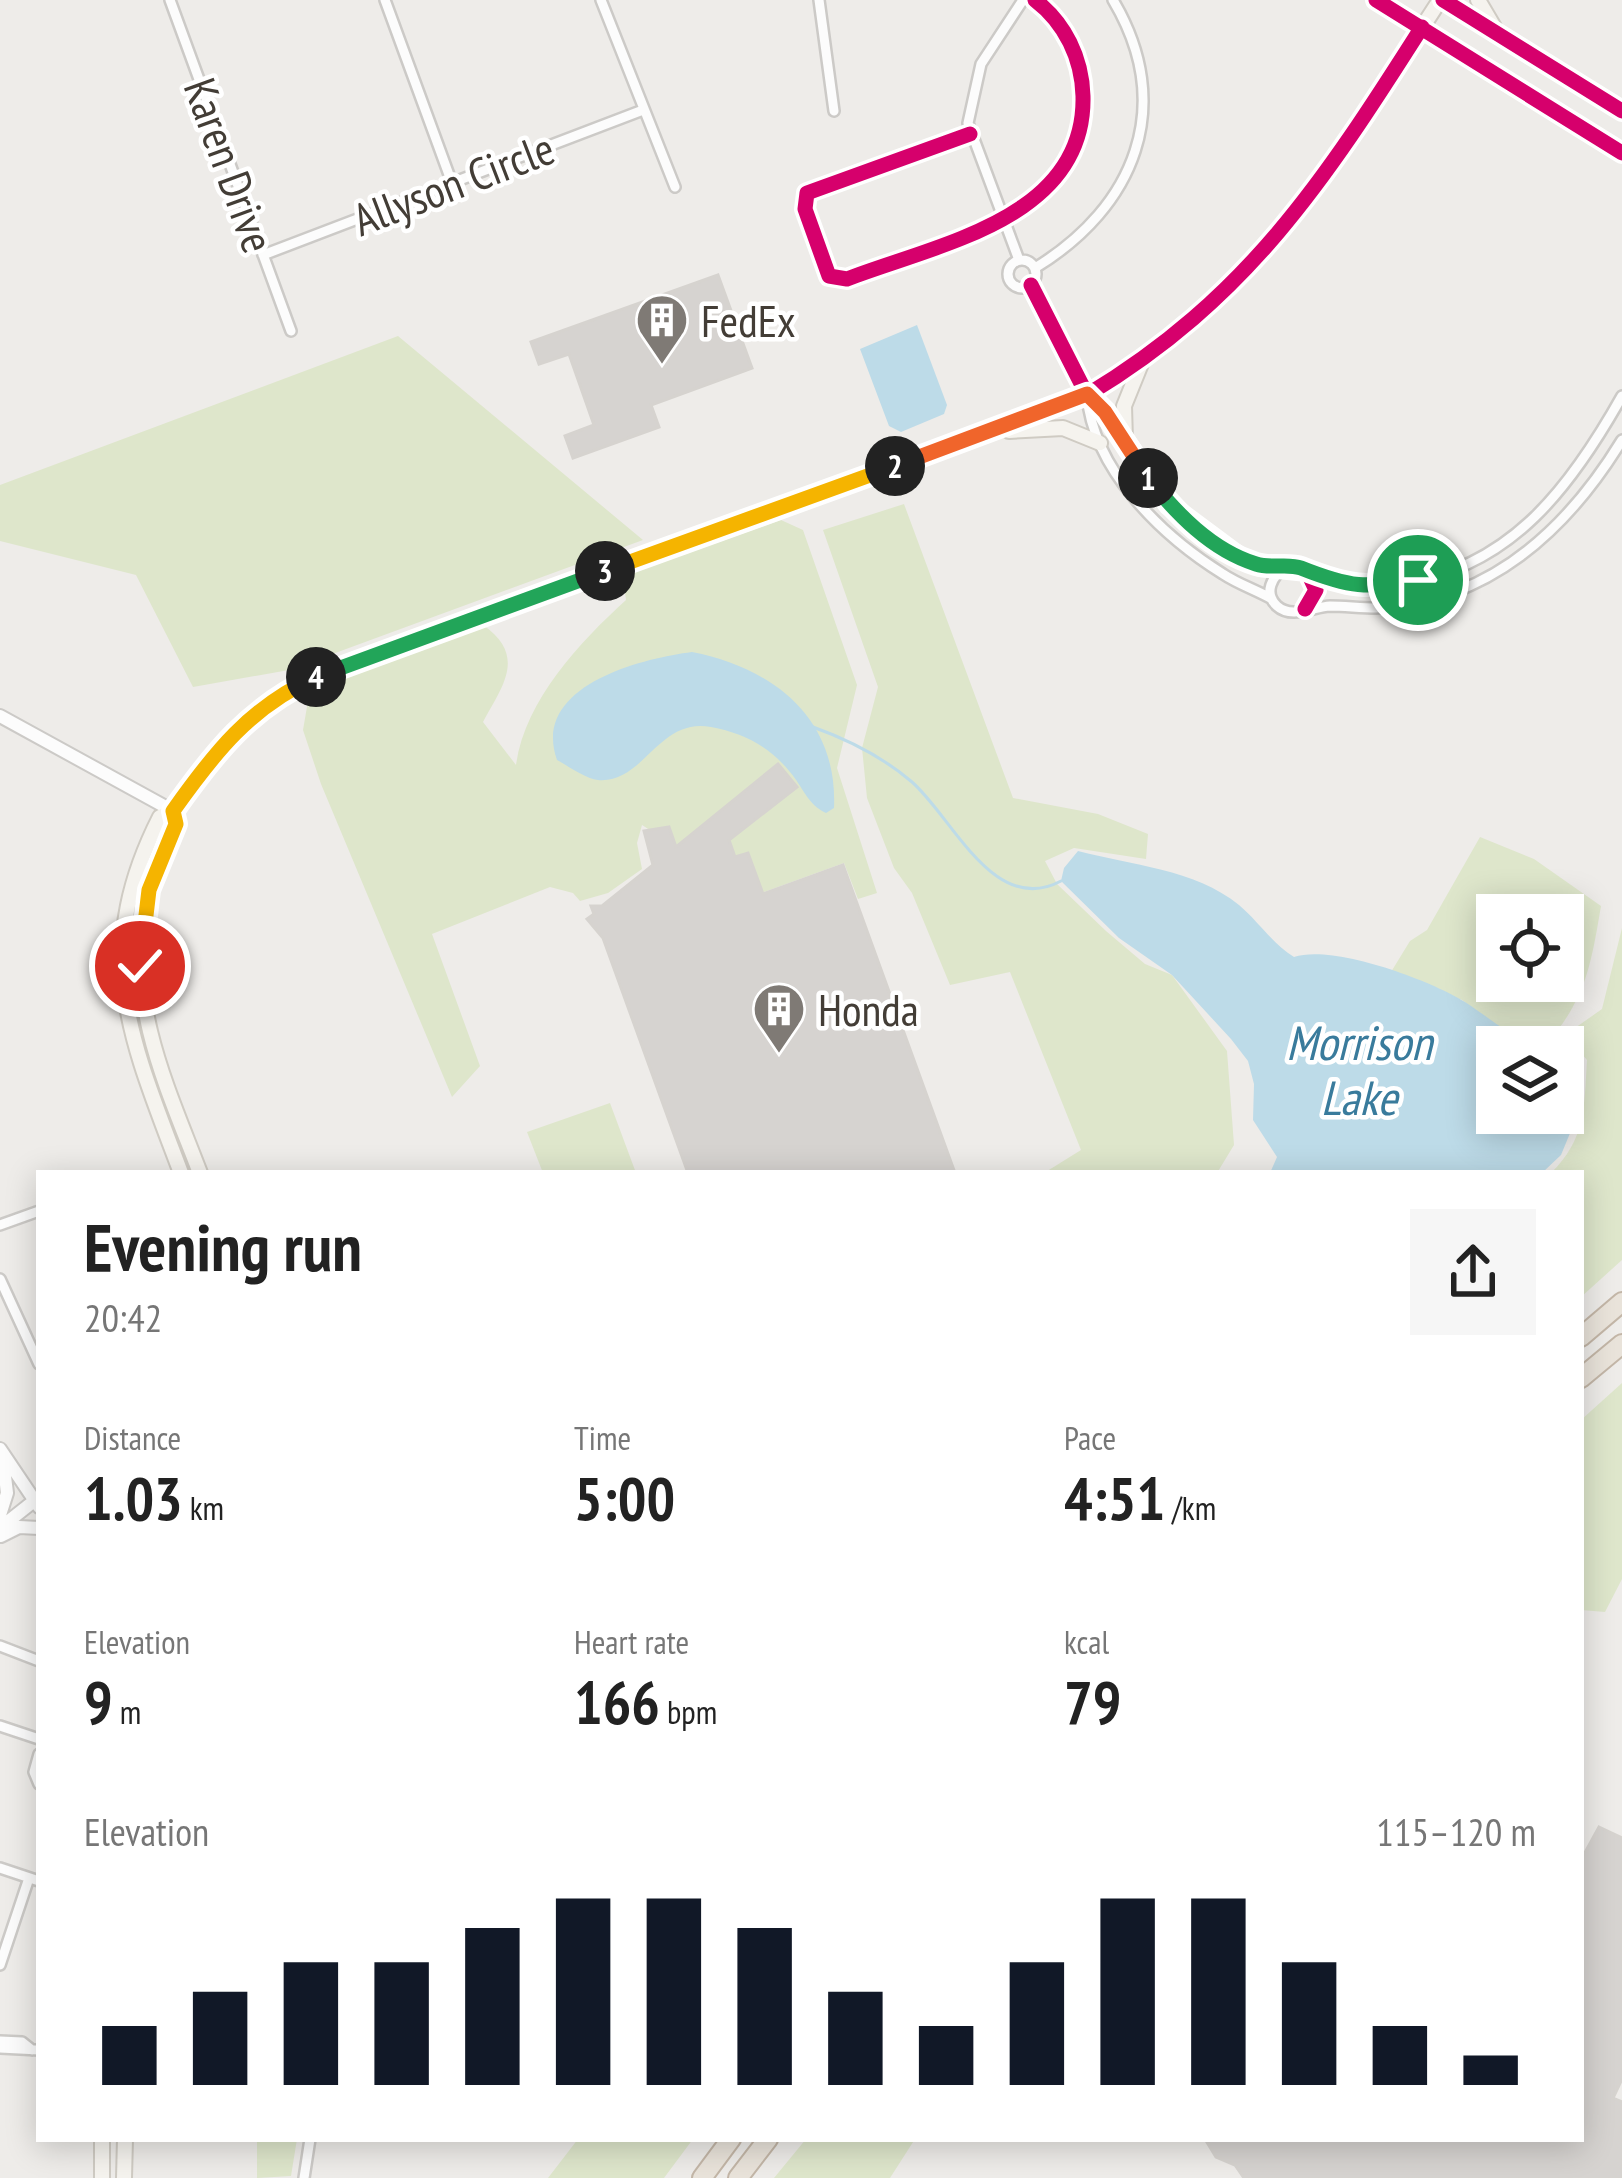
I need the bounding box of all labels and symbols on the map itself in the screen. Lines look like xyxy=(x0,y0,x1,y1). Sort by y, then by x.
street label: Karen Drive xyxy=(172,70,288,260)
street label: Allyson Circle xyxy=(344,118,562,248)
place label: FedEx xyxy=(701,291,796,349)
building icon: FedEx xyxy=(634,292,690,366)
pin: 2 xyxy=(865,436,925,496)
pin: 1 xyxy=(1118,448,1178,508)
pin xyxy=(1367,529,1469,631)
pin: 3 xyxy=(575,541,635,601)
pin: 4 xyxy=(286,647,346,707)
pin xyxy=(89,915,191,1017)
place label: Honda xyxy=(818,980,919,1038)
building icon: Honda xyxy=(751,981,807,1055)
water label: Morrison Lake xyxy=(1286,1011,1435,1128)

